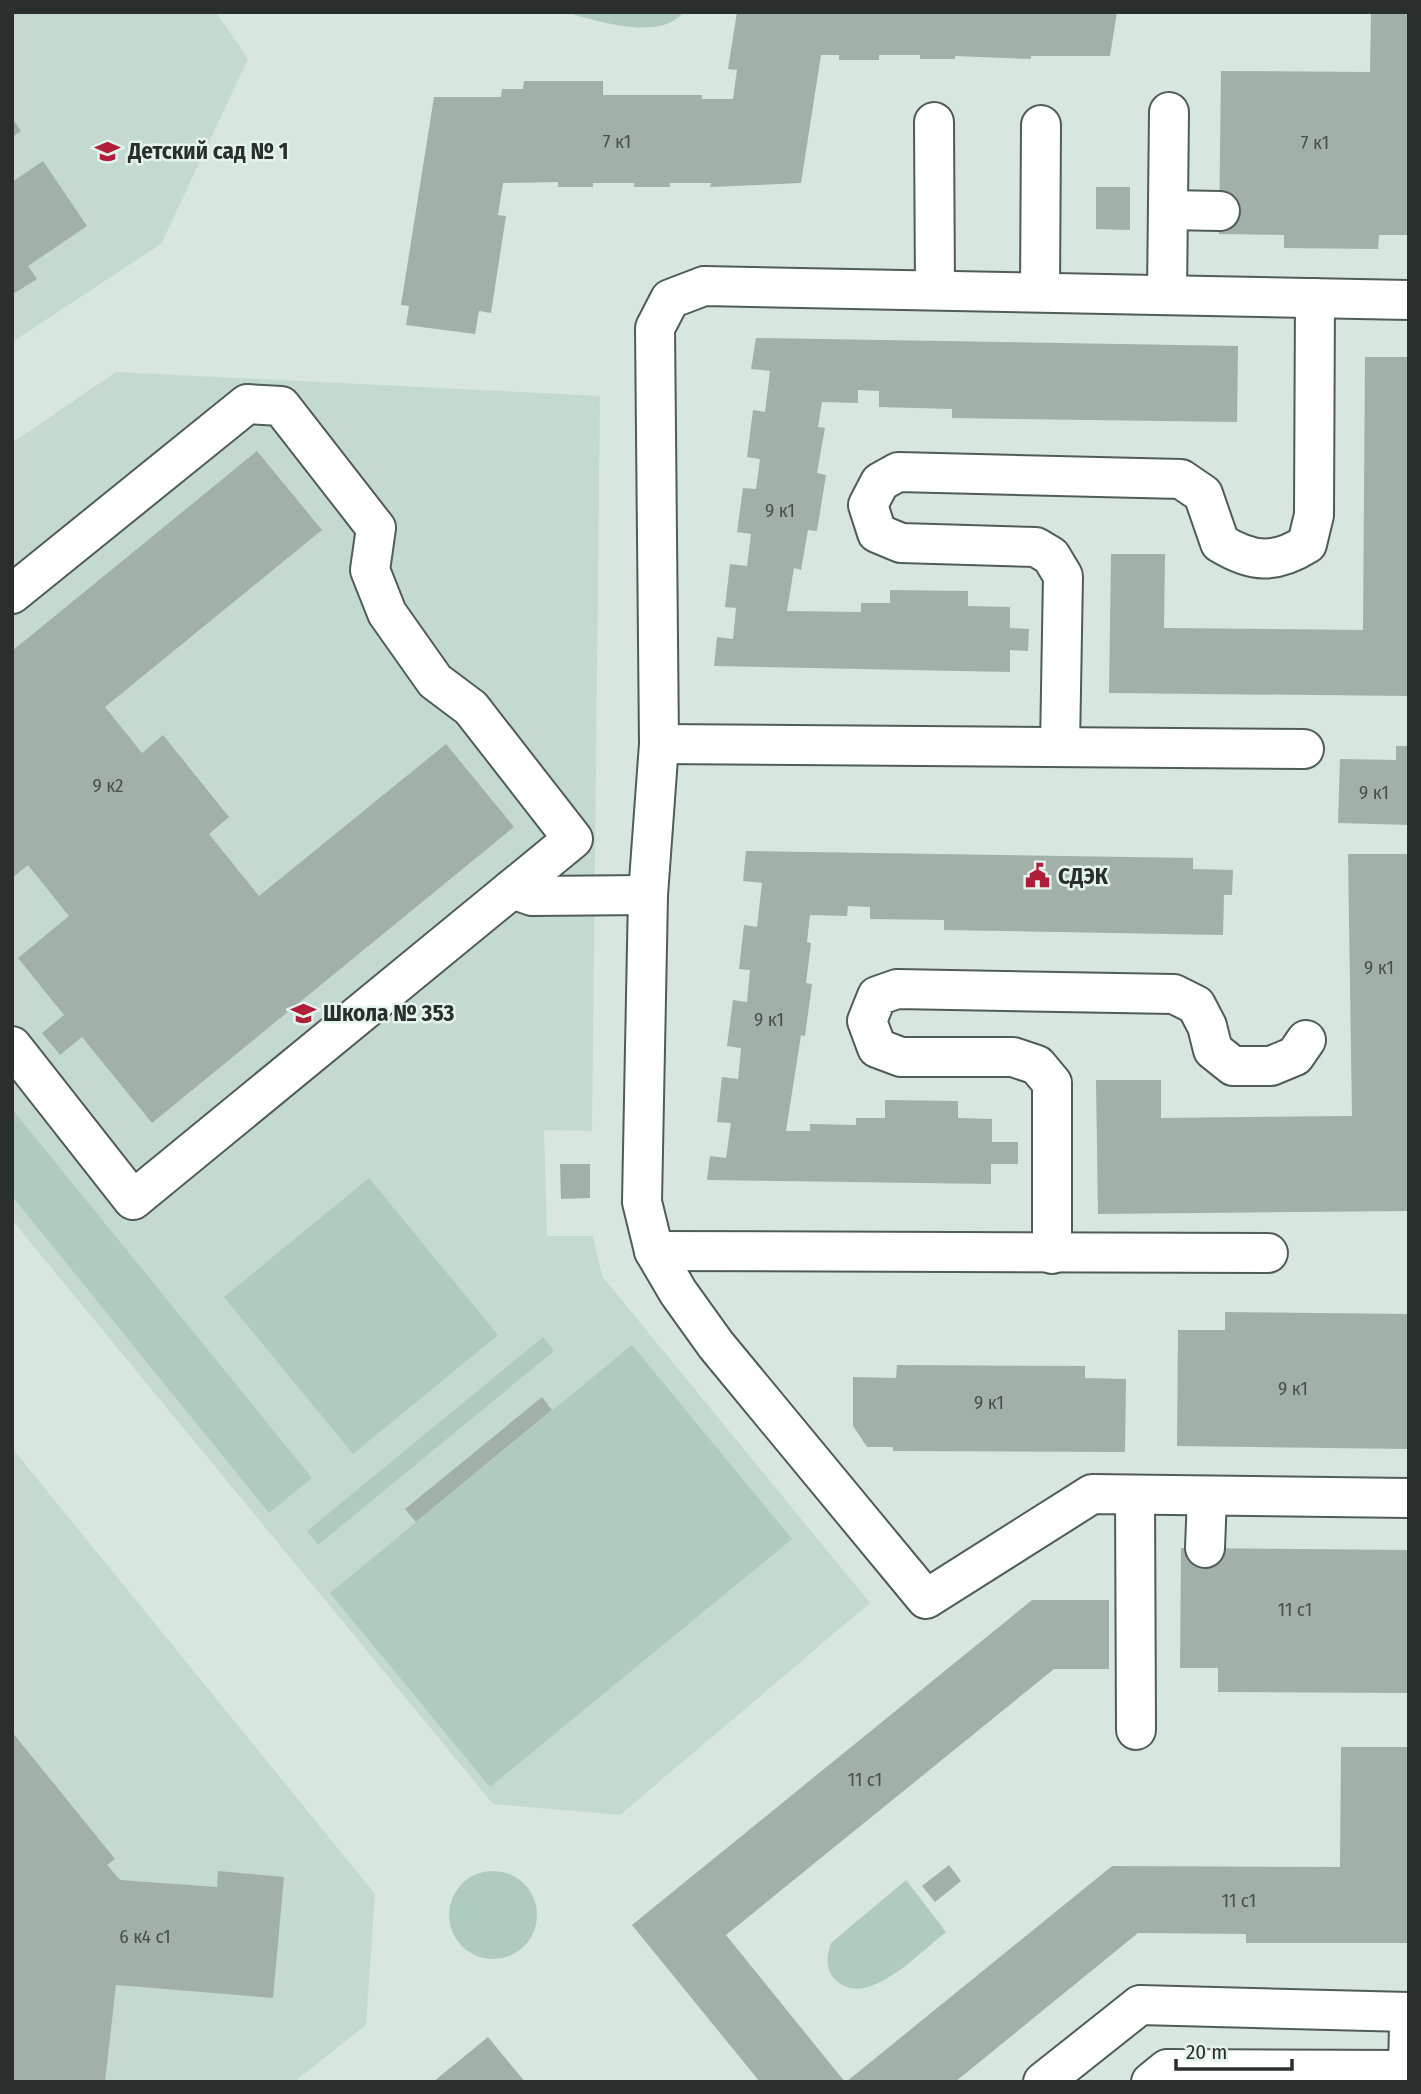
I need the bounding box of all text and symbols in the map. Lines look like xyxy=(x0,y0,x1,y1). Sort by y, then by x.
house number: 7 к1 xyxy=(603,130,631,153)
house number: 7 к1 xyxy=(1301,131,1329,154)
school or university icon: Детский сад № 1 xyxy=(94,137,122,165)
place label: Детский сад № 1 xyxy=(127,137,289,165)
house number: 9 к1 xyxy=(765,499,795,522)
house number: 9 к2 xyxy=(93,774,124,797)
house number: 9 к1 xyxy=(1359,781,1389,804)
public building icon: СДЭК xyxy=(1024,862,1052,890)
place label: СДЭК xyxy=(1058,862,1109,890)
house number: 9 к1 xyxy=(1364,956,1394,979)
school or university icon: Школа № 353 xyxy=(289,999,317,1027)
place label: Школа № 353 xyxy=(323,999,455,1027)
house number: 9 к1 xyxy=(754,1008,784,1031)
house number: 9 к1 xyxy=(1278,1377,1308,1400)
house number: 9 к1 xyxy=(974,1391,1004,1414)
house number: 11 с1 xyxy=(1278,1598,1312,1621)
house number: 11 с1 xyxy=(848,1768,882,1791)
house number: 11 с1 xyxy=(1222,1889,1256,1912)
house number: 6 к4 с1 xyxy=(119,1925,171,1948)
scale bar xyxy=(1176,2028,1292,2072)
text: 20 m xyxy=(1186,2039,1227,2065)

